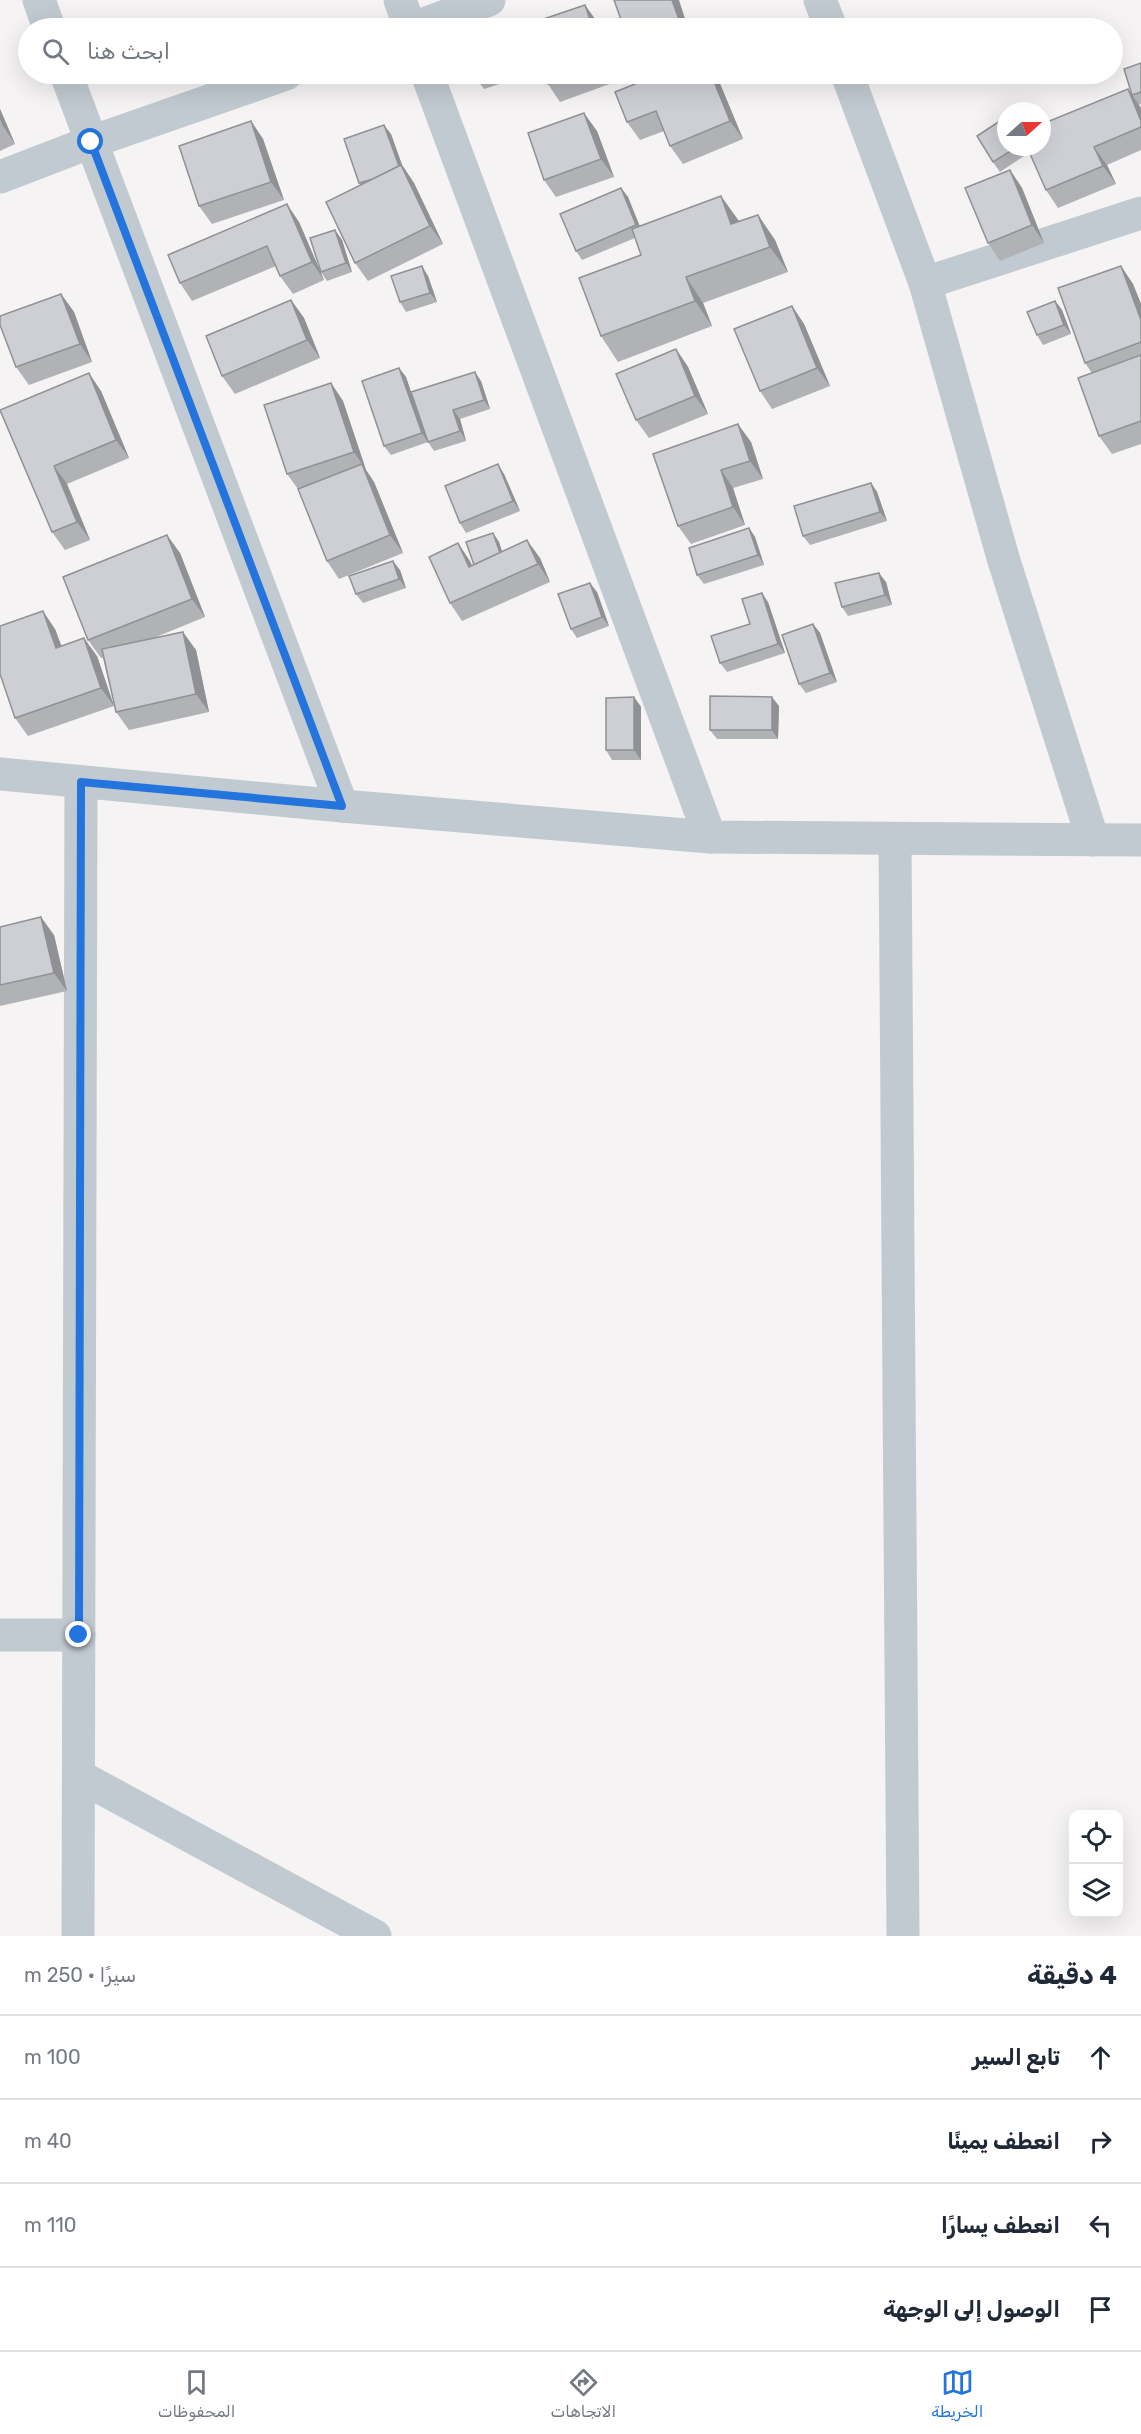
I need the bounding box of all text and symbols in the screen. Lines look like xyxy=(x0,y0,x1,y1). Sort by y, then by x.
search box xyxy=(18,18,1123,84)
icon: search xyxy=(39,35,72,68)
text: ابحث هنا xyxy=(87,38,170,65)
north arrow xyxy=(997,102,1051,156)
route start xyxy=(77,128,103,154)
route end xyxy=(65,1621,91,1647)
map controls xyxy=(1069,1810,1123,1918)
button: locate xyxy=(1069,1810,1123,1864)
button: layers xyxy=(1069,1864,1123,1918)
text: 4 دقيقة xyxy=(1027,1960,1117,1991)
text: سيرًا · 250 m xyxy=(24,1963,136,1987)
icon: ahead xyxy=(1084,2041,1117,2074)
text: تابع السير xyxy=(972,2044,1060,2071)
text: 100 m xyxy=(24,2045,81,2069)
icon: right xyxy=(1084,2125,1117,2158)
text: انعطف يمينًا xyxy=(947,2128,1060,2155)
text: 40 m xyxy=(24,2129,72,2153)
icon: left xyxy=(1084,2209,1117,2242)
text: انعطف يسارًا xyxy=(941,2212,1060,2239)
text: 110 m xyxy=(24,2213,77,2237)
icon: arrive xyxy=(1084,2293,1117,2326)
text: الوصول إلى الوجهة xyxy=(883,2296,1060,2323)
tab: المحفوظات xyxy=(158,2366,235,2421)
tab: الاتجاهات xyxy=(551,2366,616,2421)
tab: الخريطة xyxy=(931,2366,983,2421)

